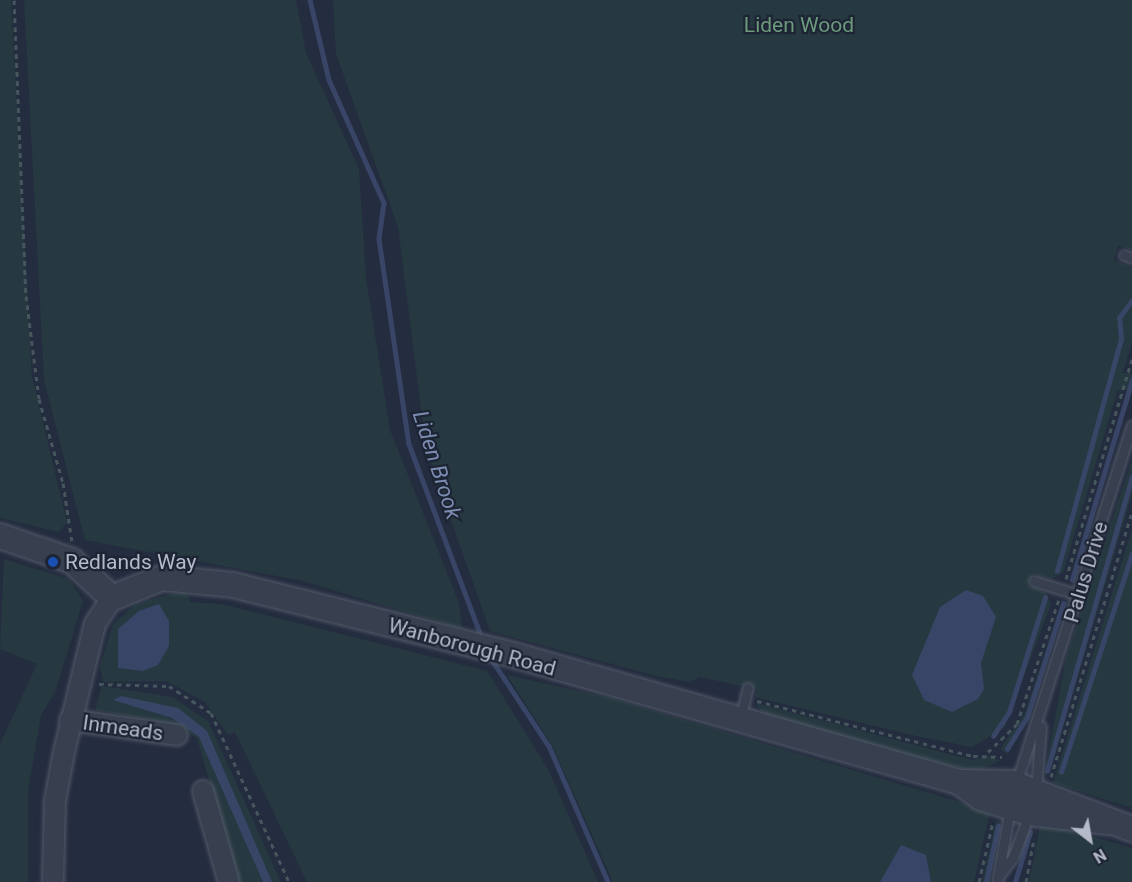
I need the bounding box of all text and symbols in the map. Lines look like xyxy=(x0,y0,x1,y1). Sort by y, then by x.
park label: Liden Wood xyxy=(744,12,854,38)
water label: Liden Brook xyxy=(407,407,467,523)
street label: Palus Drive xyxy=(1059,518,1113,626)
place label: Redlands Way xyxy=(65,549,196,575)
marker: Redlands Way xyxy=(46,555,60,569)
street label: Wanborough Road xyxy=(386,613,558,681)
street label: Inmeads xyxy=(81,710,165,746)
north arrow xyxy=(1060,810,1120,870)
text: N xyxy=(1090,845,1109,867)

